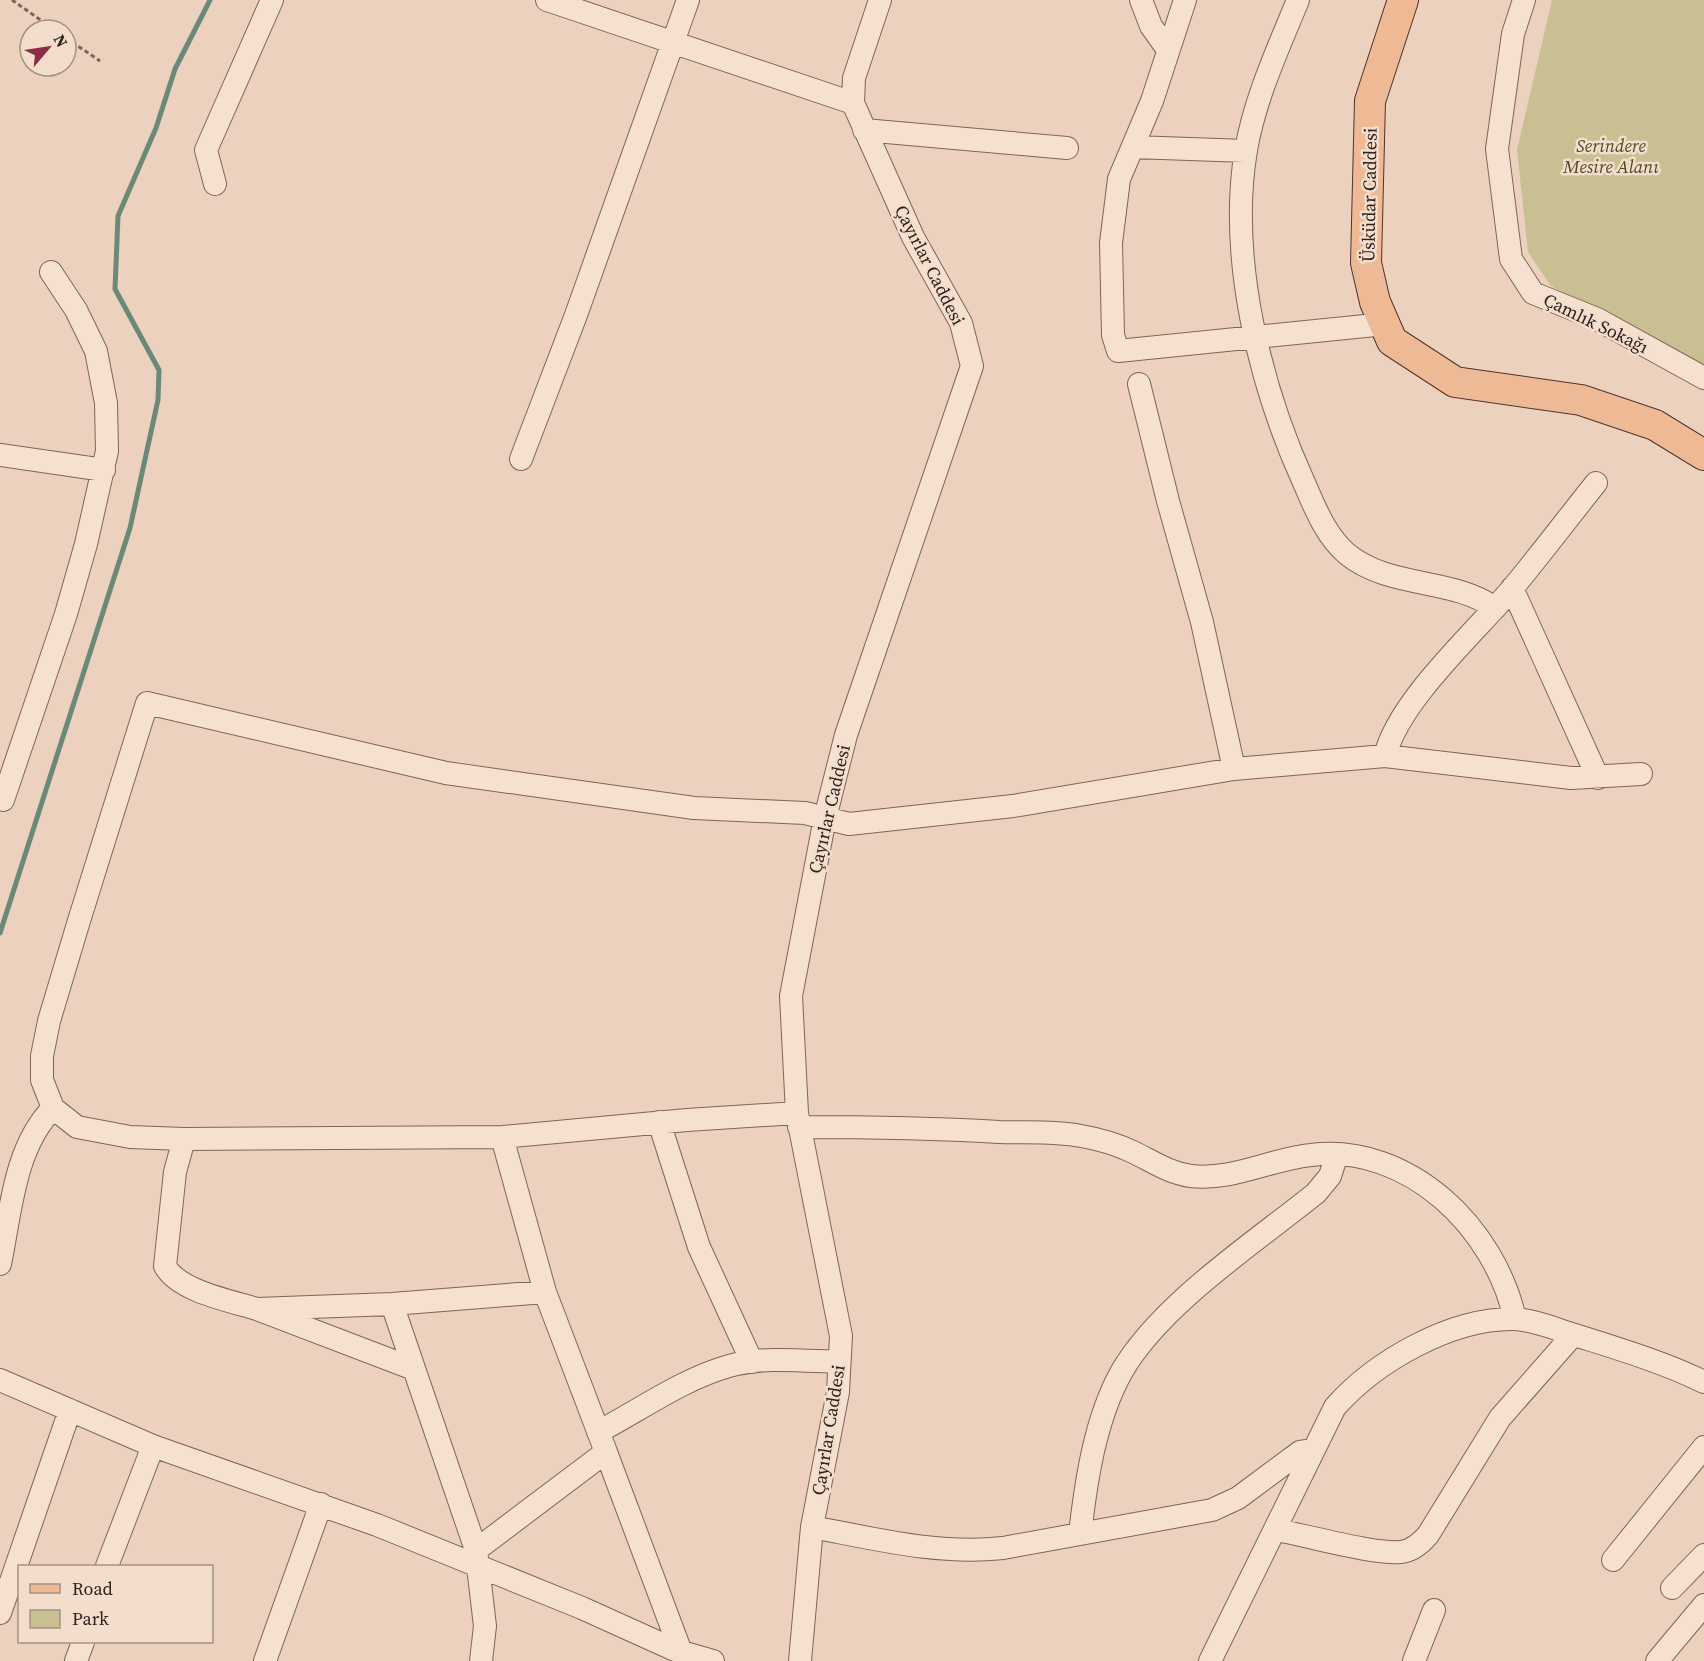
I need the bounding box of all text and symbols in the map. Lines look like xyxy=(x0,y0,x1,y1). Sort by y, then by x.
north arrow xyxy=(18,18,78,78)
text: N xyxy=(49,30,74,51)
street label: Üsküdar Caddesi xyxy=(1355,128,1383,262)
park label: Serindere Mesire Alanı xyxy=(1562,133,1659,179)
street label: Çayırlar Caddesi xyxy=(889,201,971,329)
street label: Çamlık Sokağı xyxy=(1539,287,1653,359)
street label: Çayırlar Caddesi xyxy=(802,742,856,876)
street label: Çayırlar Caddesi xyxy=(805,1363,851,1497)
legend xyxy=(18,1565,213,1643)
text: Road xyxy=(72,1576,113,1601)
text: Park xyxy=(72,1606,109,1631)

